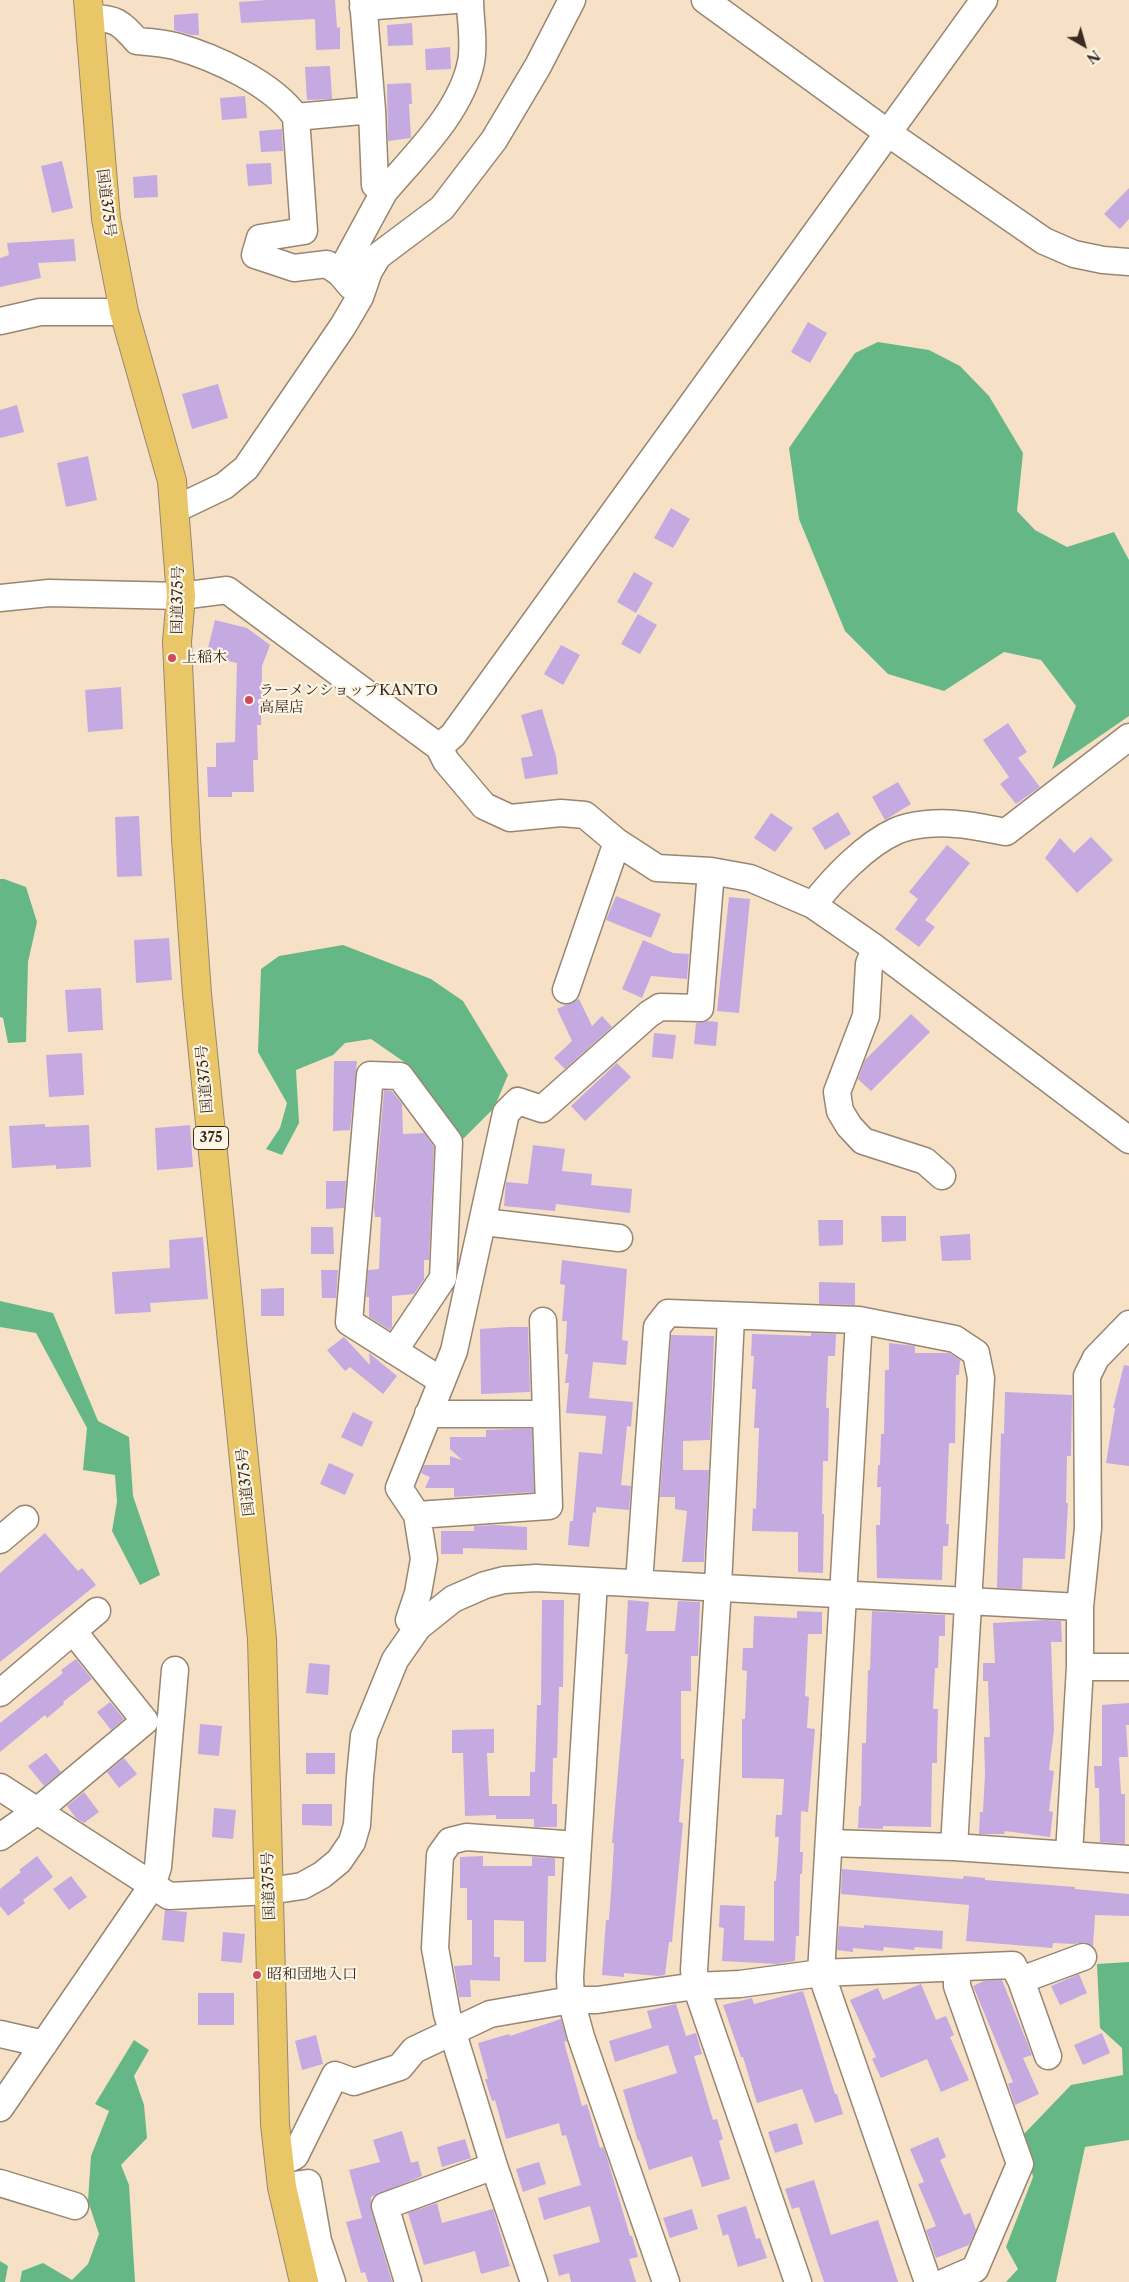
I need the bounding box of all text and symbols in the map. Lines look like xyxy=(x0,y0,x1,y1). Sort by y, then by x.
north arrow xyxy=(1059,20,1109,70)
text: N xyxy=(1083,46,1104,68)
street label: 国道375号 xyxy=(93,168,119,238)
street label: 国道375号 xyxy=(168,565,188,635)
place label: 上稲木 xyxy=(182,649,227,667)
marker: 上稲木 xyxy=(166,652,178,664)
place label: ラーメンショップKANTO 高屋店 xyxy=(259,682,438,717)
marker: ラーメンショップKANTO 高屋店 xyxy=(243,694,255,706)
street label: 国道375号 xyxy=(193,1044,217,1114)
road number: 375 xyxy=(194,1126,228,1150)
street label: 国道375号 xyxy=(233,1447,259,1517)
street label: 国道375号 xyxy=(259,1851,279,1921)
place label: 昭和団地入口 xyxy=(267,1966,357,1984)
marker: 昭和団地入口 xyxy=(251,1969,263,1981)

